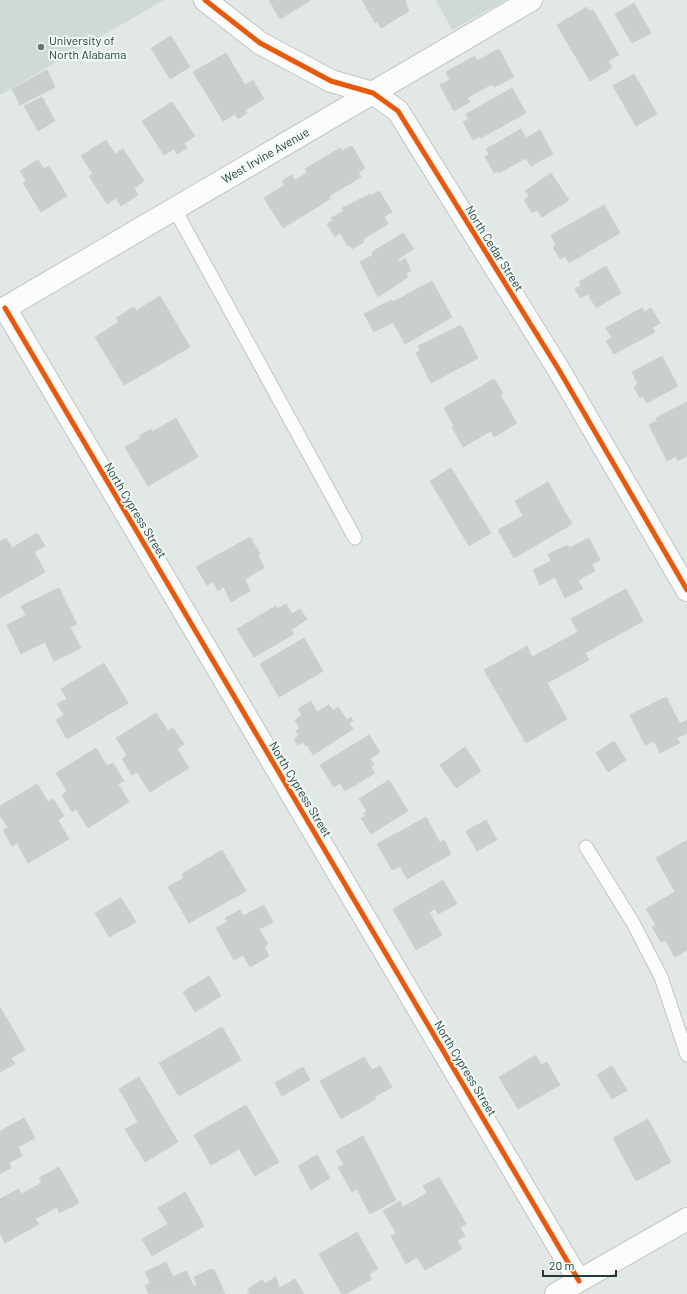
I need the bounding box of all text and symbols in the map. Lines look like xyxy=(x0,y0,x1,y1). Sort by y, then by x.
place label: University of North Alabama xyxy=(49,33,126,61)
marker: University of North Alabama xyxy=(36,42,46,52)
street label: West Irvine Avenue xyxy=(219,124,311,186)
street label: North Cedar Street xyxy=(463,203,527,293)
street label: North Cypress Street xyxy=(102,460,170,560)
street label: North Cypress Street xyxy=(267,739,335,839)
street label: North Cypress Street xyxy=(432,1018,500,1118)
scale bar xyxy=(543,1252,616,1278)
text: 20 m xyxy=(549,1258,575,1272)

